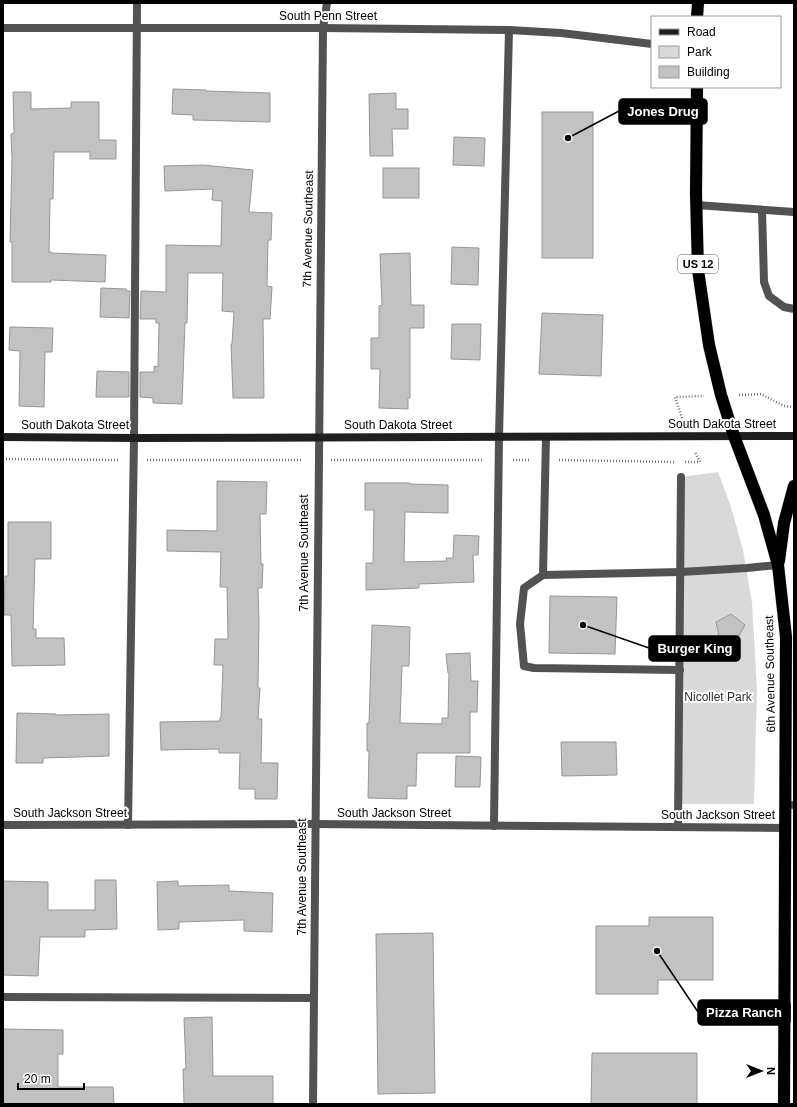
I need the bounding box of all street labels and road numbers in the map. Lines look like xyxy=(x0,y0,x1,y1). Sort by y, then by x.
street label: South Penn Street xyxy=(279,9,378,23)
street label: 7th Avenue Southeast xyxy=(300,170,316,288)
road number: US 12 xyxy=(678,255,718,273)
street label: South Dakota Street xyxy=(668,417,777,431)
street label: South Dakota Street xyxy=(21,418,130,432)
street label: South Dakota Street xyxy=(344,418,453,432)
street label: 7th Avenue Southeast xyxy=(297,494,311,612)
street label: 6th Avenue Southeast xyxy=(762,615,778,733)
street label: South Jackson Street xyxy=(13,806,128,820)
street label: South Jackson Street xyxy=(337,806,452,820)
street label: South Jackson Street xyxy=(661,808,776,822)
street label: 7th Avenue Southeast xyxy=(295,818,309,936)

